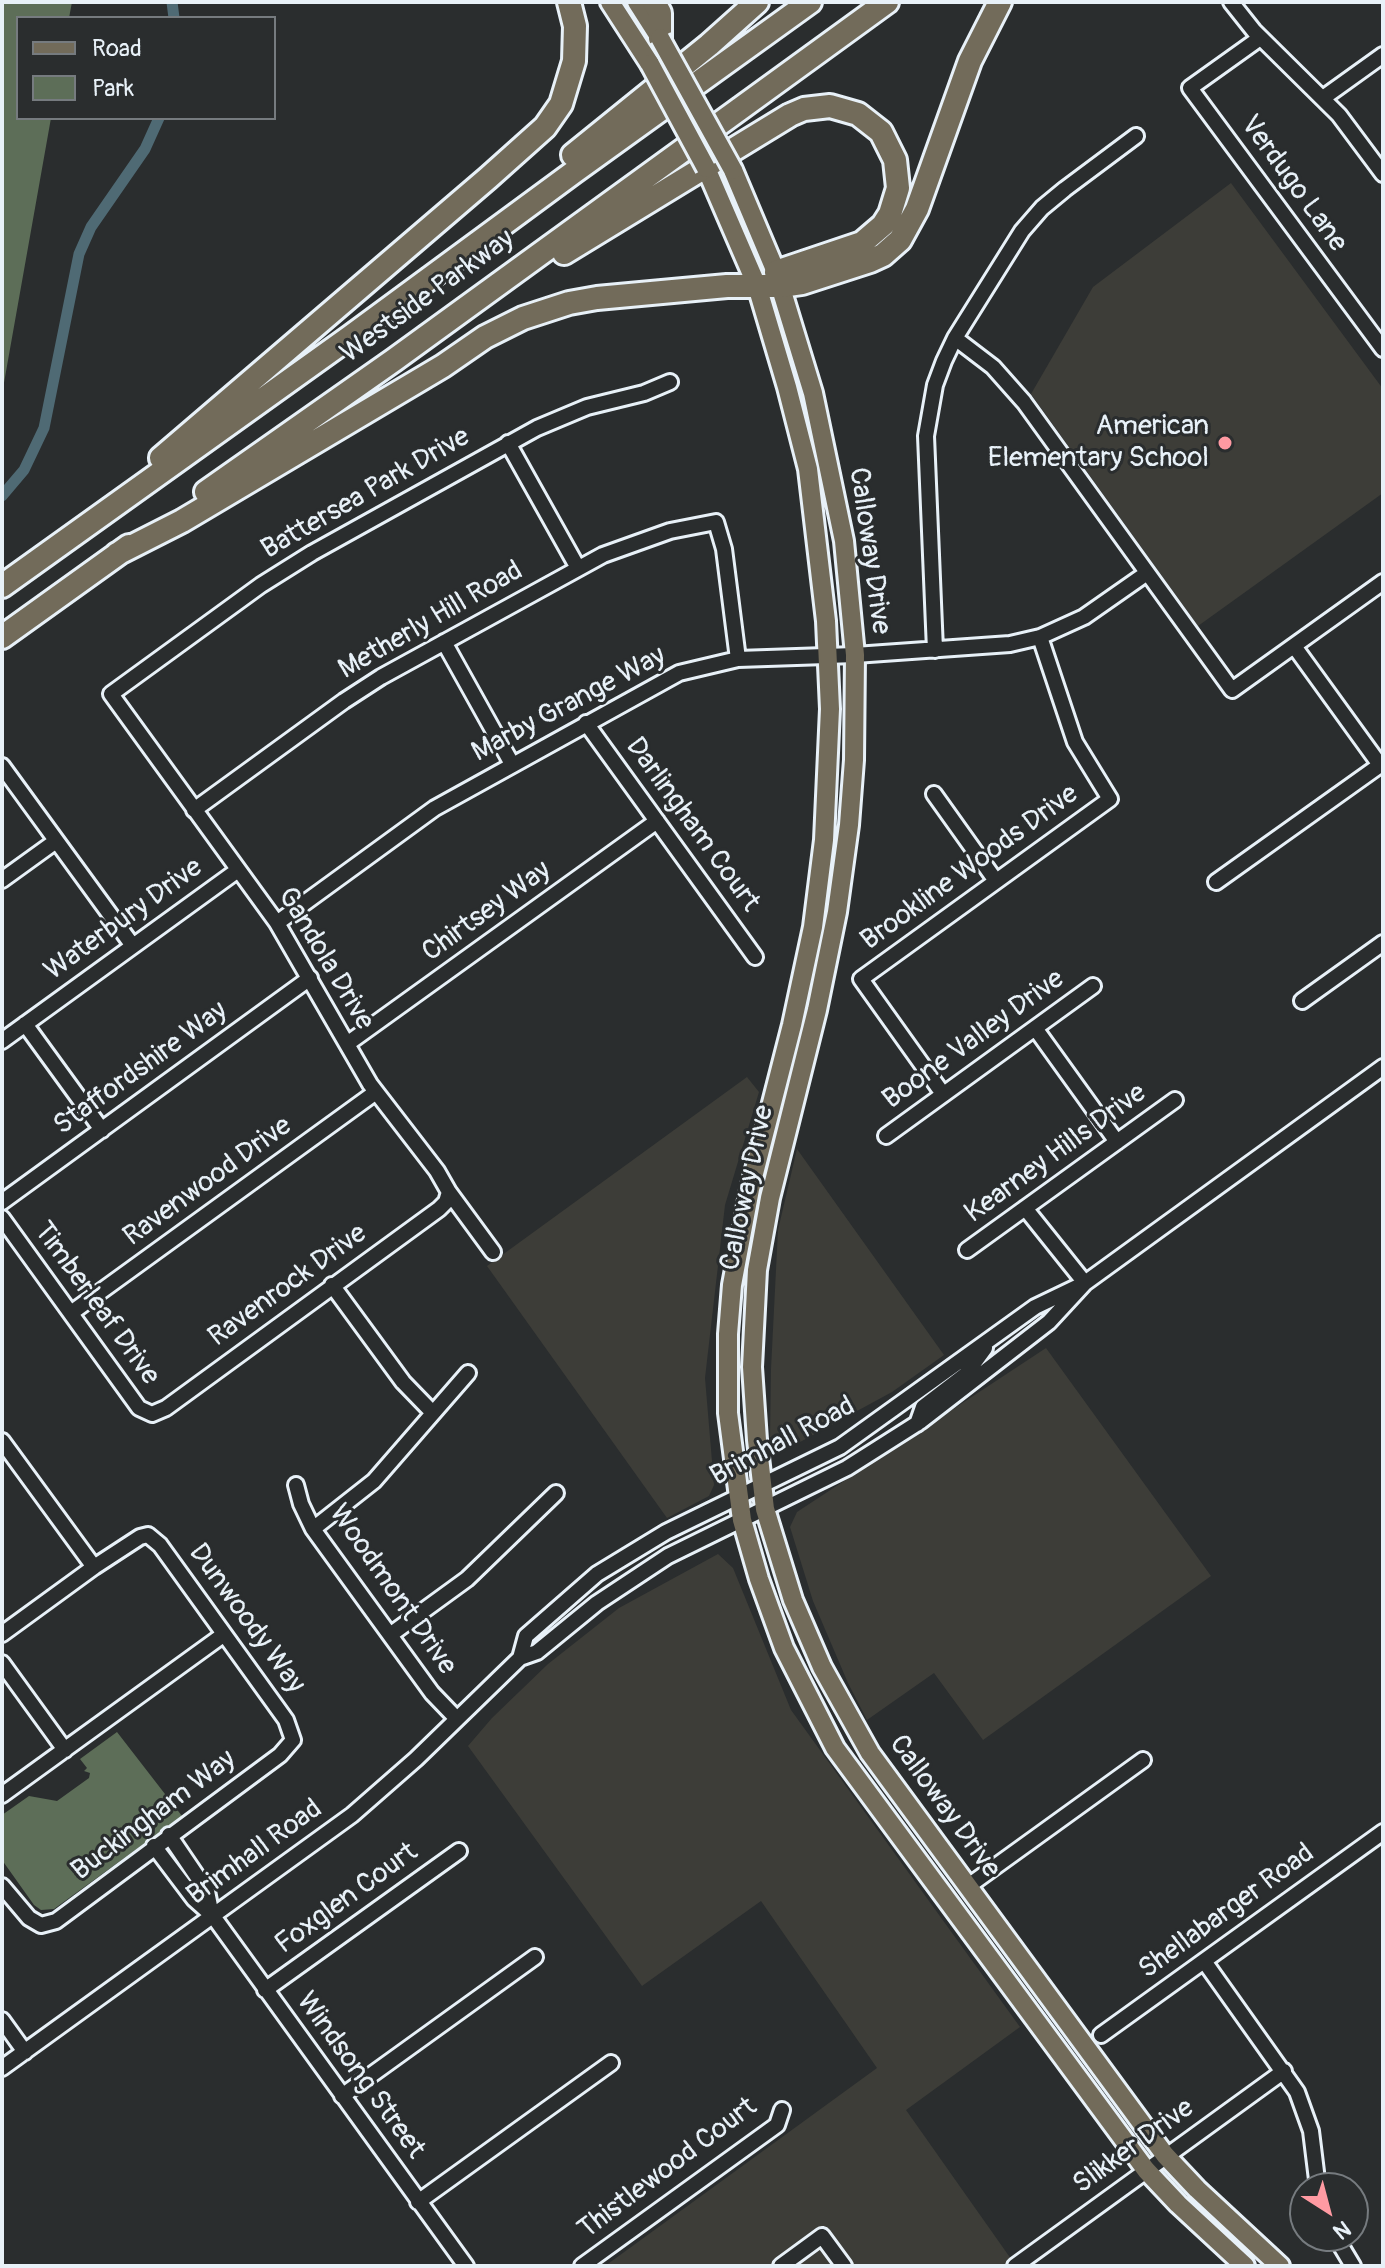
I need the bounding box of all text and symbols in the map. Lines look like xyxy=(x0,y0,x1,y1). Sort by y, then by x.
legend xyxy=(16,16,276,120)
text: Road xyxy=(92,34,142,63)
text: Park xyxy=(92,74,134,103)
street label: Verdugo Lane xyxy=(1232,109,1354,259)
street label: Westside Parkway xyxy=(335,223,521,371)
place label: American Elementary School xyxy=(988,410,1209,476)
street label: Battersea Park Drive xyxy=(256,421,476,567)
marker: American Elementary School xyxy=(1216,434,1234,452)
street label: Calloway Drive xyxy=(841,465,897,637)
street label: Metherly Hill Road xyxy=(333,555,529,687)
street label: Marby Grange Way xyxy=(466,640,672,770)
street label: Darlingham Court xyxy=(618,731,766,919)
street label: Brookline Woods Drive xyxy=(855,778,1085,958)
street label: Waterbury Drive xyxy=(39,852,209,988)
street label: Chirtsey Way xyxy=(416,854,558,970)
street label: Gandola Drive xyxy=(269,882,381,1036)
street label: Boone Valley Drive xyxy=(877,963,1071,1117)
street label: Staffordshire Way xyxy=(48,995,234,1143)
street label: Kearney Hills Drive xyxy=(959,1077,1153,1231)
street label: Calloway Drive xyxy=(714,1102,782,1274)
street label: Ravenwood Drive xyxy=(117,1110,299,1254)
street label: Timberleaf Drive xyxy=(26,1216,166,1392)
street label: Ravenrock Drive xyxy=(202,1217,374,1355)
street label: Brimhall Road xyxy=(705,1390,861,1494)
street label: Woodmont Drive xyxy=(321,1498,463,1682)
street label: Dunwoody Way xyxy=(181,1538,311,1700)
street label: Calloway Drive xyxy=(881,1729,1007,1885)
street label: Buckingham Way xyxy=(65,1743,243,1889)
street label: Brimhall Road xyxy=(181,1793,329,1913)
street label: Foxglen Court xyxy=(269,1836,425,1962)
street label: Shellabarger Road xyxy=(1133,1837,1321,1987)
street label: Windsong Street xyxy=(288,1986,432,2166)
street label: Thistlewood Court xyxy=(572,2091,764,2247)
street label: Slikker Drive xyxy=(1067,2092,1201,2202)
north arrow xyxy=(1289,2172,1369,2252)
text: N xyxy=(1328,2214,1356,2245)

